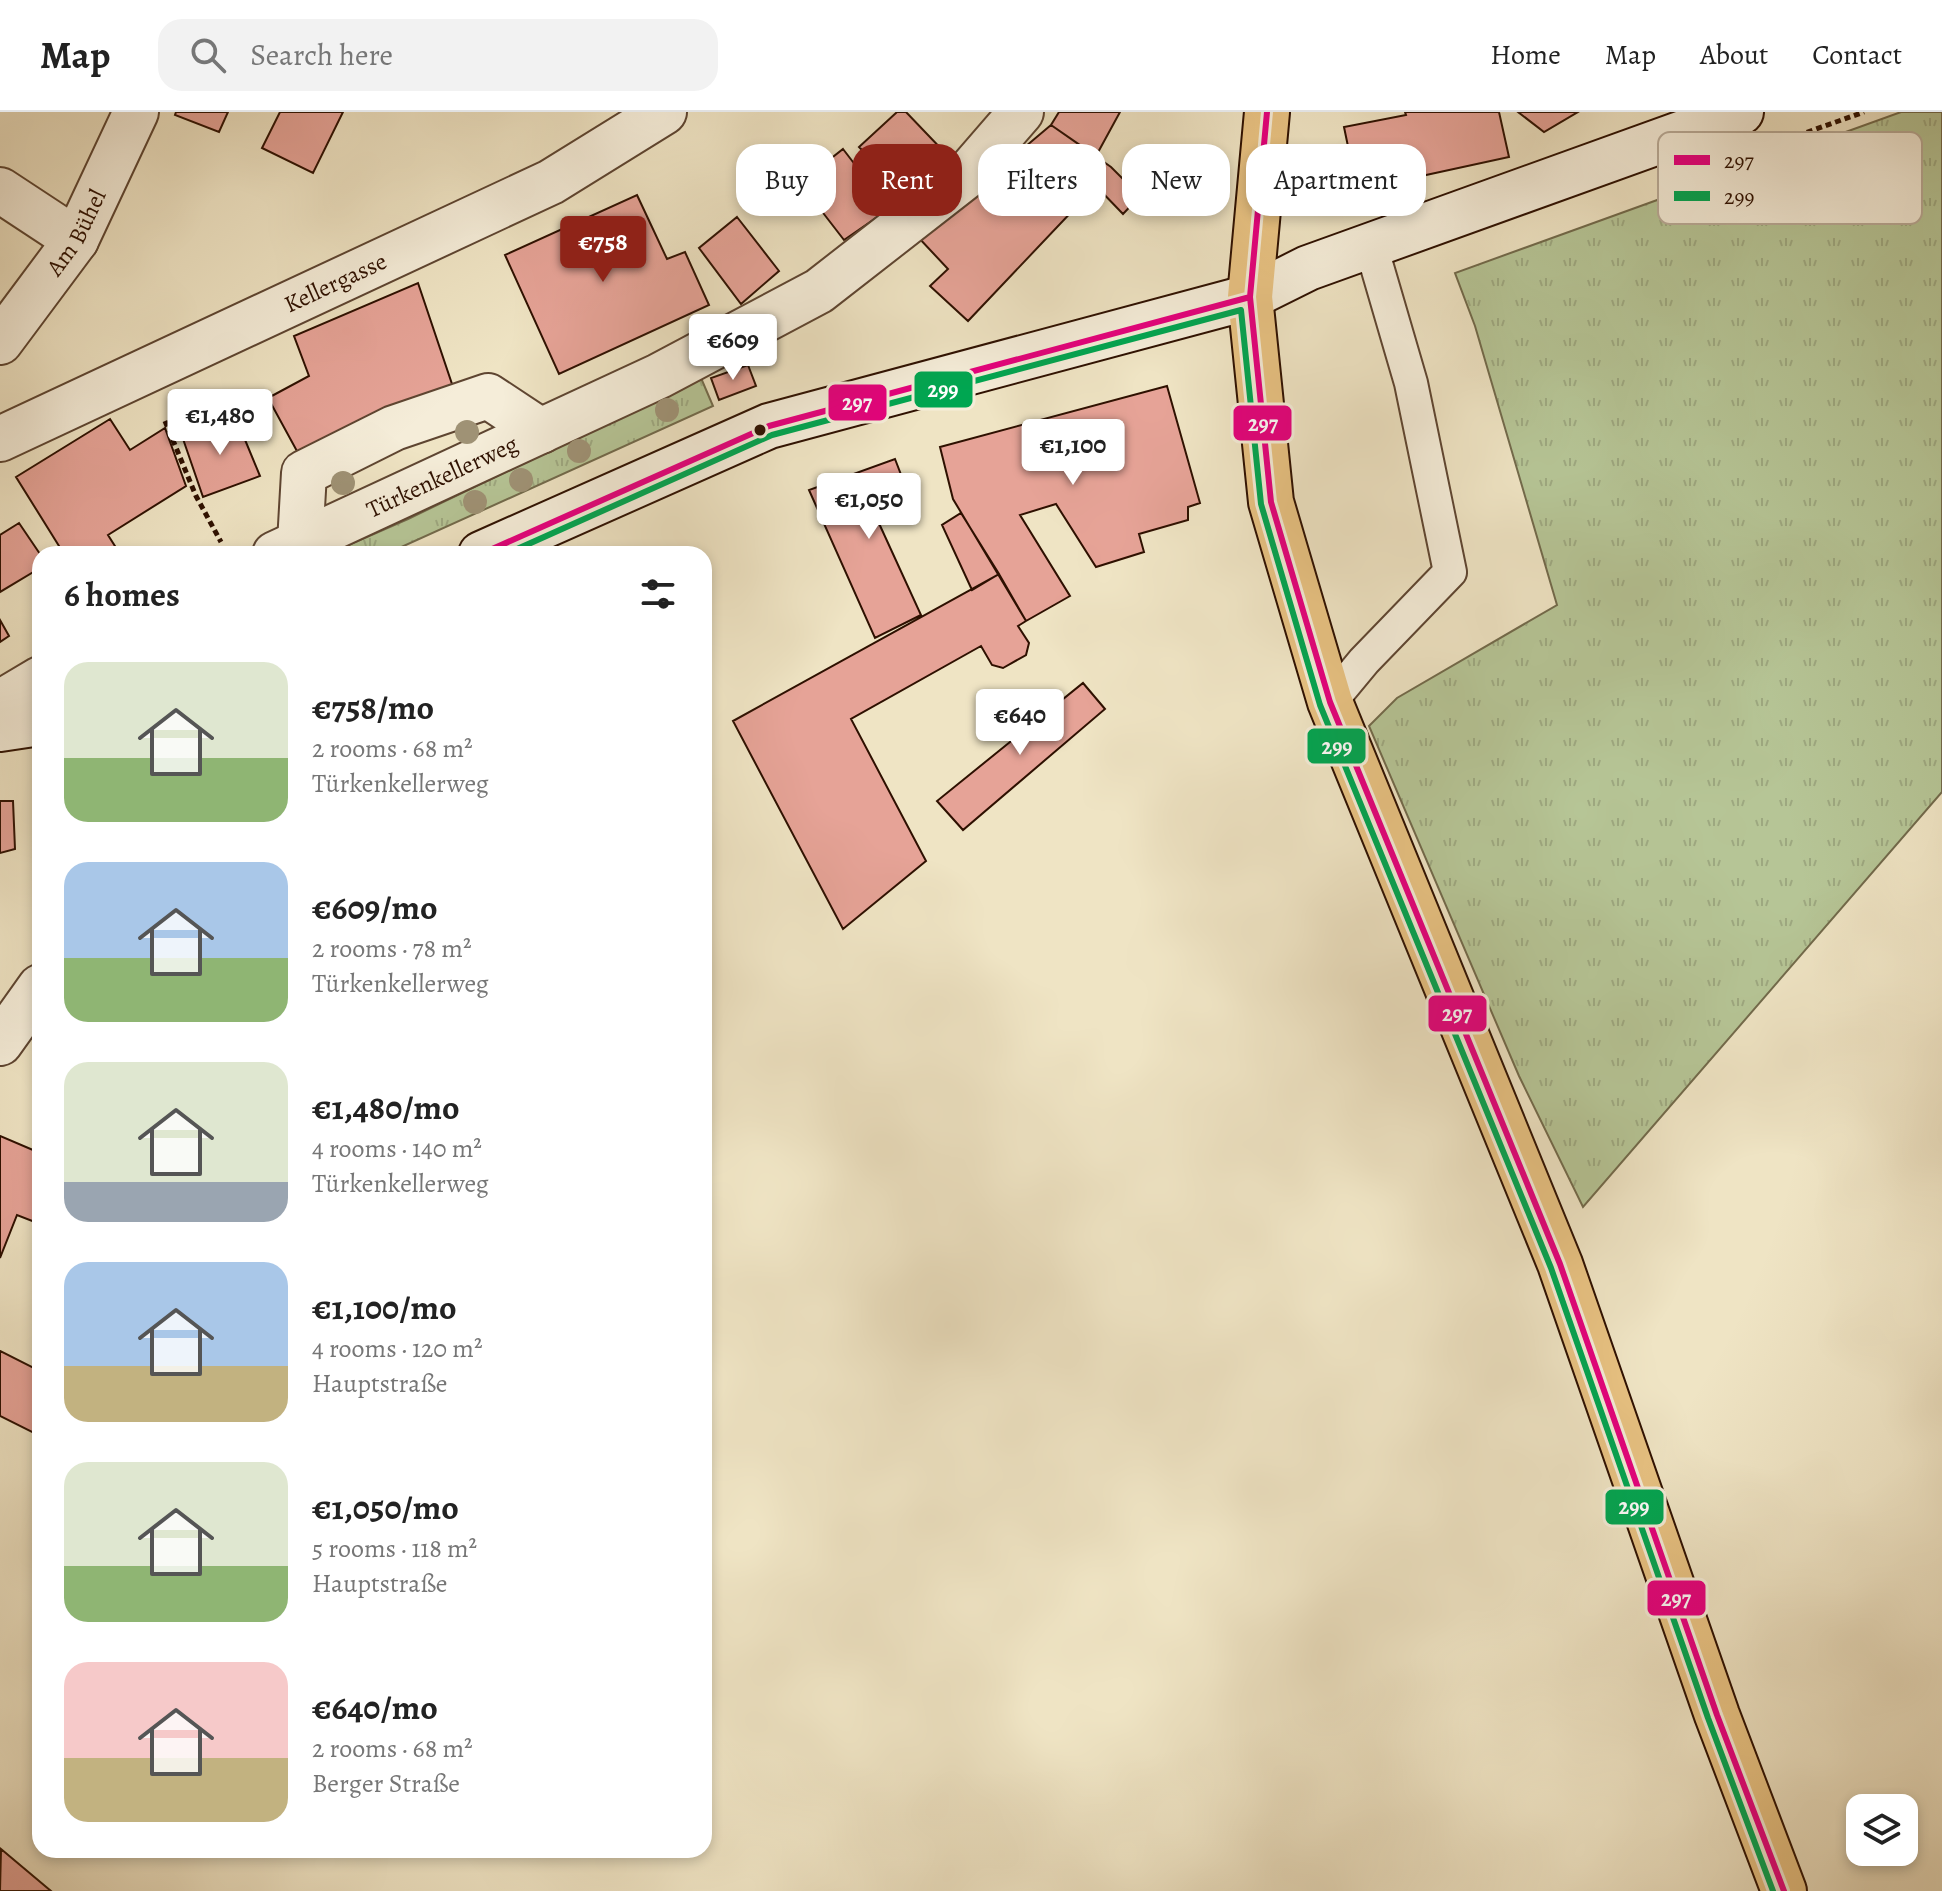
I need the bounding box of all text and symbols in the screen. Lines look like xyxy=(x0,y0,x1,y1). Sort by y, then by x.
search box xyxy=(158,19,718,91)
text: Map xyxy=(40,29,110,81)
icon: search xyxy=(186,33,230,77)
text: Search here xyxy=(250,35,393,75)
text: Home xyxy=(1490,36,1561,74)
text: Map xyxy=(1605,36,1656,74)
text: About xyxy=(1700,36,1768,74)
text: Contact xyxy=(1812,36,1902,74)
legend xyxy=(1658,132,1922,224)
chip: Buy xyxy=(736,144,836,216)
chip: Rent xyxy=(852,144,962,216)
chip: Filters xyxy=(978,144,1106,216)
chip: New xyxy=(1122,144,1230,216)
chip: Apartment xyxy=(1246,144,1426,216)
text: 297 xyxy=(1724,146,1754,176)
text: 299 xyxy=(1724,182,1754,212)
street label: Am Bühel xyxy=(38,184,114,283)
pin: €758 xyxy=(556,216,650,284)
text: €758 xyxy=(578,224,628,259)
street label: Kellergasse xyxy=(279,245,392,320)
pin: €609 xyxy=(686,314,780,382)
text: €609 xyxy=(707,322,759,357)
line badge: 299 xyxy=(913,370,974,409)
text: 299 xyxy=(928,375,959,405)
line badge: 297 xyxy=(827,383,888,422)
text: 297 xyxy=(842,388,873,418)
pin: €1,480 xyxy=(155,389,285,457)
text: €1,480 xyxy=(185,397,255,432)
line badge: 297 xyxy=(1232,404,1293,442)
text: 297 xyxy=(1248,409,1279,439)
pin: €1,100 xyxy=(1008,419,1138,487)
unlabelled marker xyxy=(752,422,768,438)
text: €1,100 xyxy=(1040,427,1106,462)
street label: Türkenkellerweg xyxy=(361,428,523,525)
pin: €1,050 xyxy=(804,473,934,541)
text: €1,050 xyxy=(835,481,903,516)
text: 6 homes xyxy=(64,571,180,618)
icon: filters xyxy=(636,572,680,616)
text: €758/mo xyxy=(312,684,434,731)
pin: €640 xyxy=(973,689,1067,757)
icon: home xyxy=(128,694,224,790)
text: €640 xyxy=(994,697,1046,732)
line badge: 299 xyxy=(1306,727,1367,765)
text: 2 rooms · 68 m² xyxy=(312,731,473,766)
text: 299 xyxy=(1322,732,1353,762)
text: Türkenkellerweg xyxy=(312,766,489,801)
text: €609/mo xyxy=(312,884,437,931)
icon: home xyxy=(128,894,224,990)
text: 2 rooms · 78 m² xyxy=(312,931,471,966)
text: Türkenkellerweg xyxy=(312,966,489,1001)
line badge: 297 xyxy=(1427,994,1488,1033)
text: 297 xyxy=(1442,999,1473,1029)
text: €1,480/mo xyxy=(312,1084,459,1131)
icon: home xyxy=(128,1094,224,1190)
text: 4 rooms · 140 m² xyxy=(312,1131,482,1166)
text: Türkenkellerweg xyxy=(312,1166,489,1201)
text: €1,100/mo xyxy=(312,1284,456,1331)
icon: home xyxy=(128,1294,224,1390)
text: 4 rooms · 120 m² xyxy=(312,1331,482,1366)
text: Hauptstraße xyxy=(312,1366,447,1401)
text: €1,050/mo xyxy=(312,1484,459,1531)
line badge: 299 xyxy=(1604,1488,1665,1526)
text: 299 xyxy=(1619,1492,1650,1522)
icon: home xyxy=(128,1494,224,1590)
text: 5 rooms · 118 m² xyxy=(312,1531,477,1566)
text: Hauptstraße xyxy=(312,1566,447,1601)
line badge: 297 xyxy=(1646,1579,1707,1617)
text: 297 xyxy=(1661,1584,1692,1614)
text: €640/mo xyxy=(312,1684,438,1731)
icon: home xyxy=(128,1694,224,1790)
text: 2 rooms · 68 m² xyxy=(312,1731,473,1766)
text: Berger Straße xyxy=(312,1766,460,1801)
map controls xyxy=(1846,1794,1918,1866)
button: layers xyxy=(1846,1794,1918,1866)

